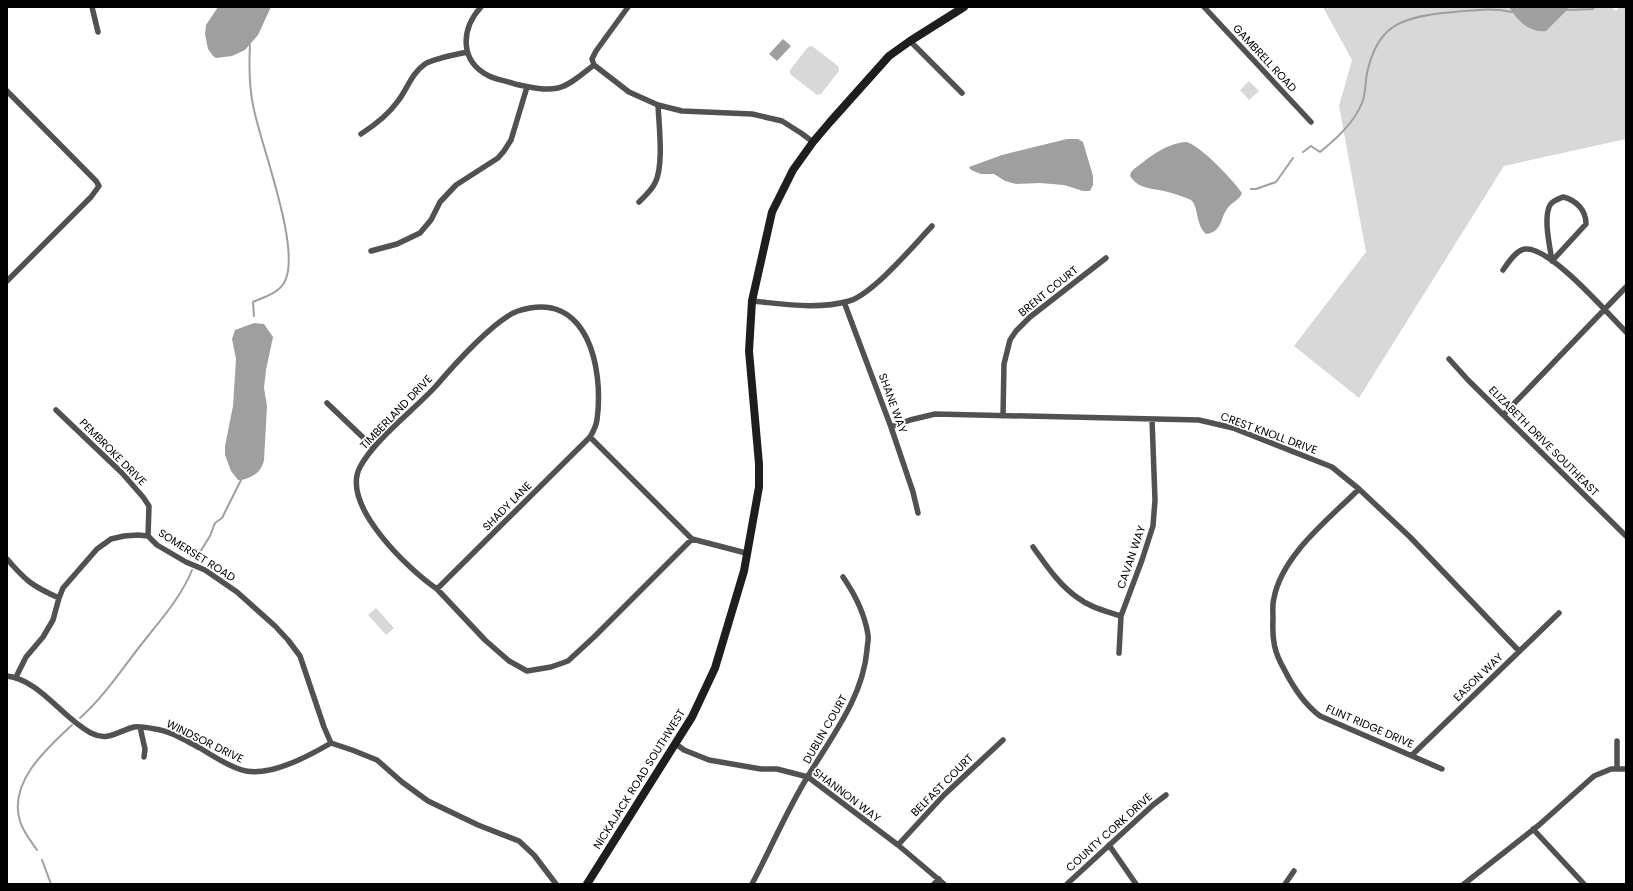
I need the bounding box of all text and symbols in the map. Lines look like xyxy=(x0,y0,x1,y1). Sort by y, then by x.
street label: GAMBRELL ROAD xyxy=(1229,21,1301,96)
street label: BRENT COURT xyxy=(1015,262,1081,320)
street label: TIMBERLAND DRIVE xyxy=(356,371,436,453)
street label: SHANE WAY xyxy=(875,371,911,436)
street label: ELIZABETH DRIVE SOUTHEAST xyxy=(1485,382,1603,500)
street label: CREST KNOLL DRIVE xyxy=(1218,408,1320,458)
street label: PEMBROKE DRIVE xyxy=(76,415,150,489)
street label: SHADY LANE xyxy=(479,478,535,534)
street label: CAVAN WAY xyxy=(1113,523,1149,591)
street label: SOMERSET ROAD xyxy=(155,525,239,585)
street label: EASON WAY xyxy=(1450,649,1507,705)
street label: DUBLIN COURT xyxy=(799,691,851,766)
street label: FLINT RIDGE DRIVE xyxy=(1324,700,1416,752)
street label: NICKAJACK ROAD SOUTHWEST xyxy=(589,706,689,852)
street label: WINDSOR DRIVE xyxy=(164,715,246,767)
street label: BELFAST COURT xyxy=(907,750,977,820)
street label: SHANNON WAY xyxy=(810,764,885,826)
street label: COUNTY CORK DRIVE xyxy=(1062,789,1156,875)

